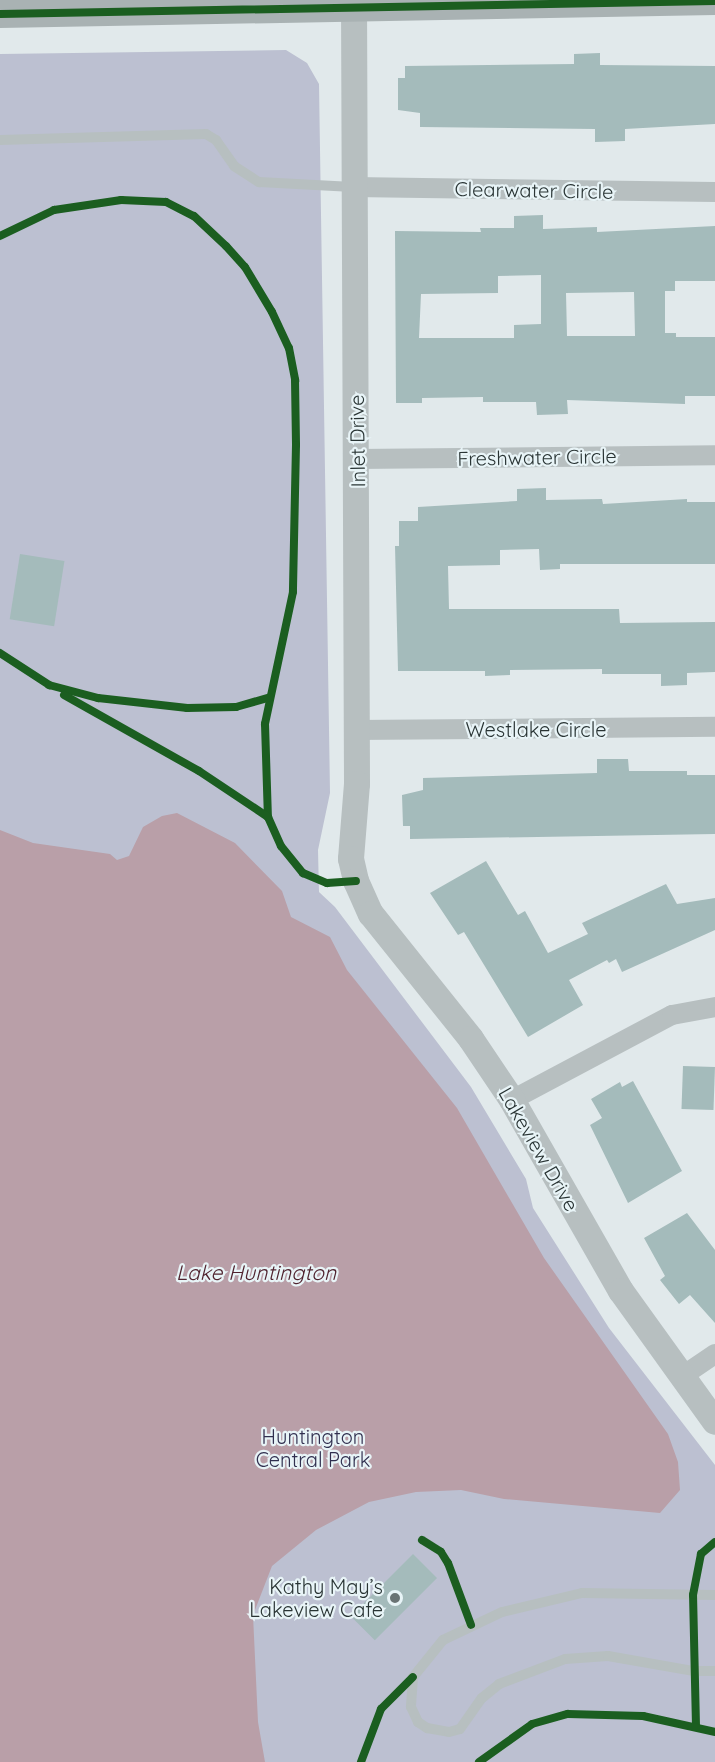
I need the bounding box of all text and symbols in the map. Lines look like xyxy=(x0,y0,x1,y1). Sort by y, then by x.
street label: Clearwater Circle xyxy=(454,177,614,203)
street label: Inlet Drive xyxy=(344,394,370,488)
street label: Freshwater Circle xyxy=(457,444,617,470)
street label: Westlake Circle xyxy=(466,717,606,741)
street label: Lakeview Drive xyxy=(494,1083,584,1215)
water label: Lake Huntington xyxy=(176,1259,336,1285)
park label: Huntington Central Park xyxy=(256,1425,370,1472)
place label: Kathy May’s Lakeview Cafe xyxy=(249,1574,383,1621)
marker: Kathy May’s Lakeview Cafe xyxy=(388,1591,402,1605)

